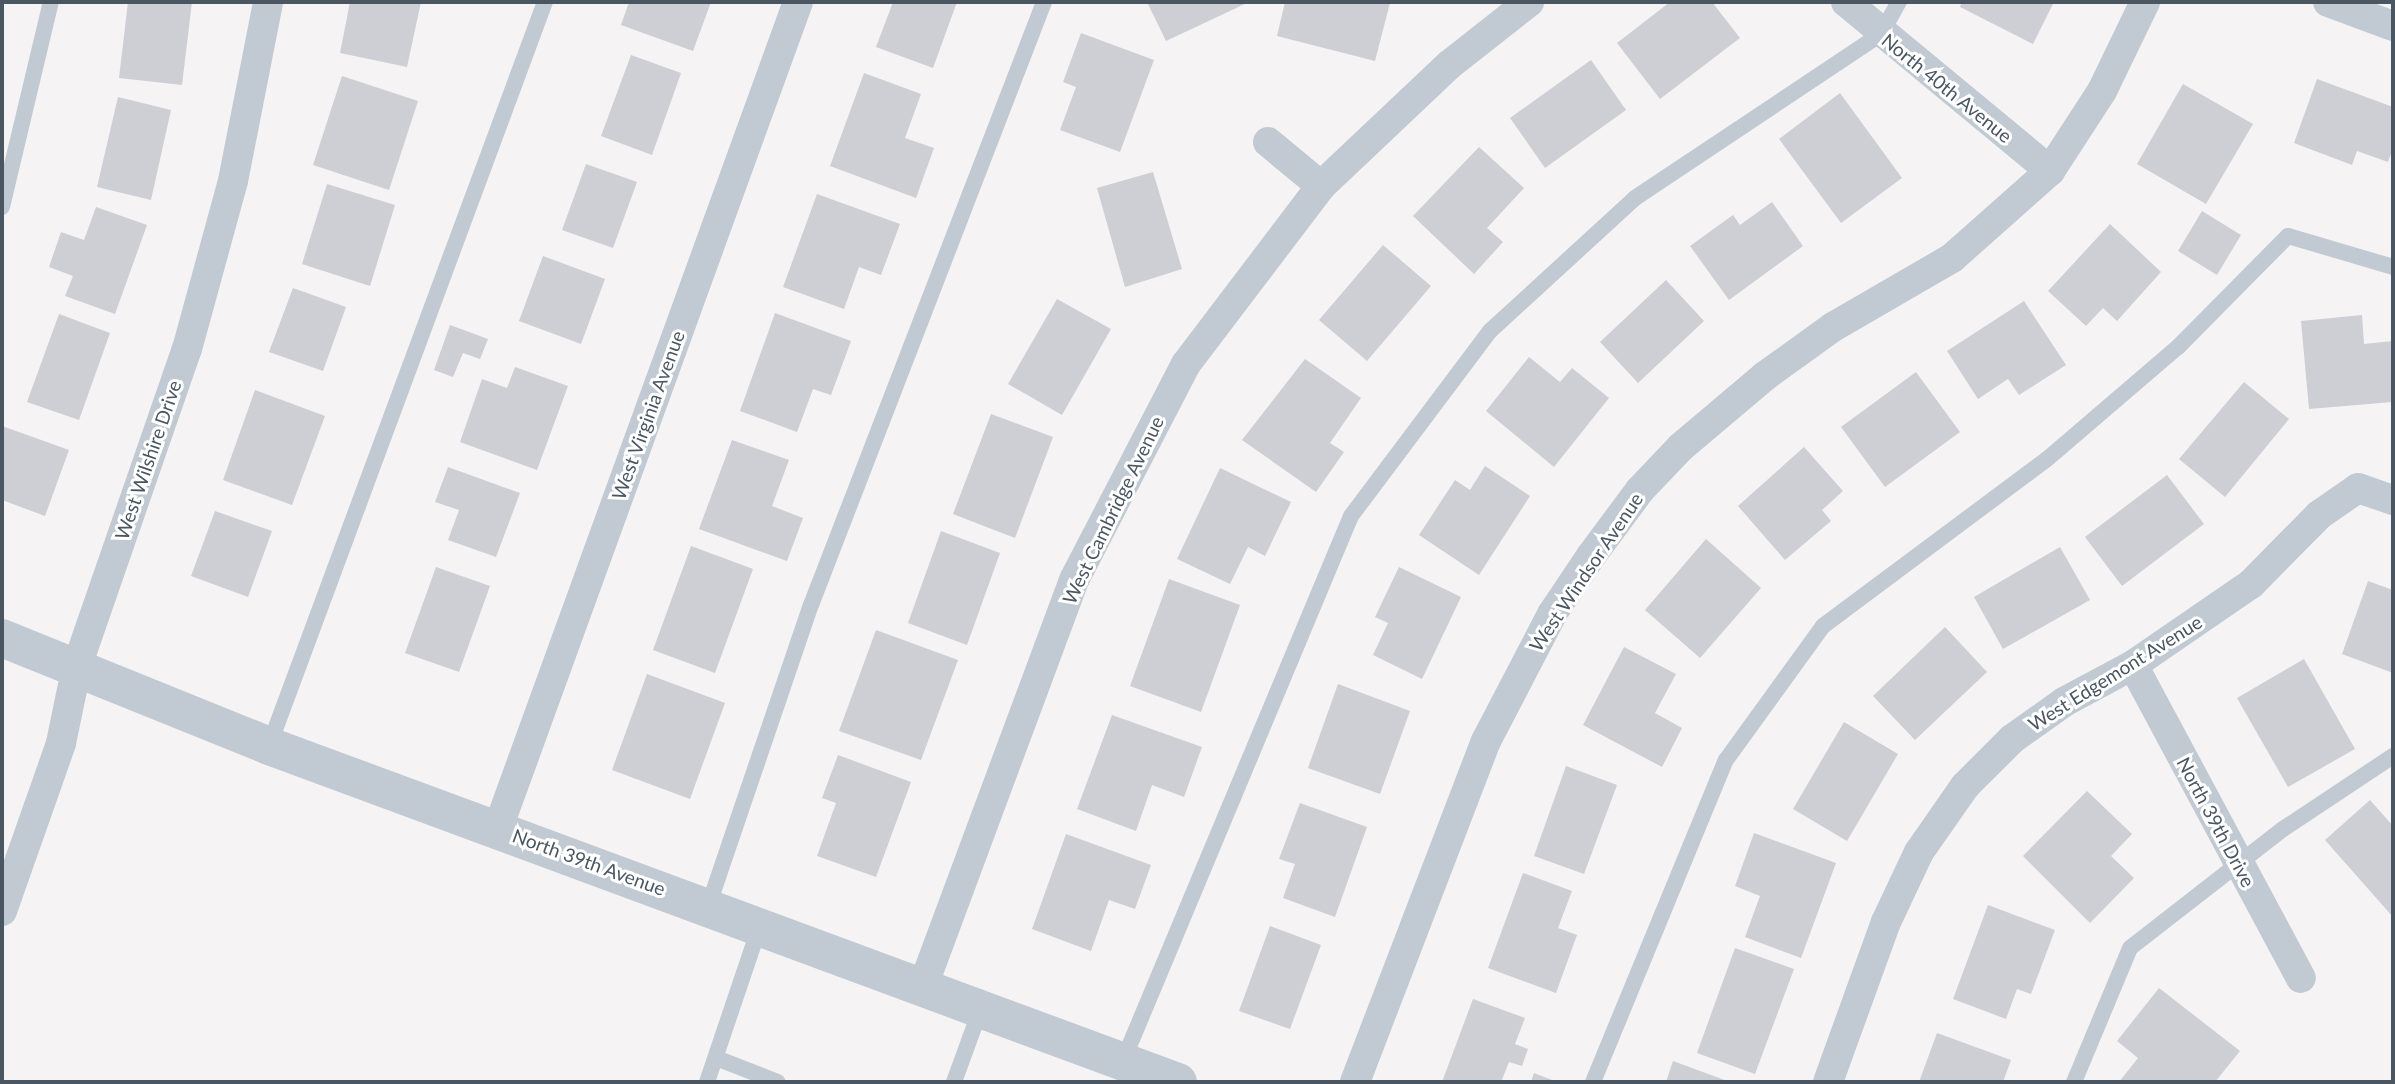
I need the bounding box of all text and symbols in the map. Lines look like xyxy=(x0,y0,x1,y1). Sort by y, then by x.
street label: North 40th Avenue xyxy=(1877,28,2017,148)
street label: West Virginia Avenue xyxy=(607,327,689,503)
street label: West Wilshire Drive xyxy=(110,377,186,543)
street label: West Cambridge Avenue xyxy=(1057,412,1169,608)
street label: West Windsor Avenue xyxy=(1524,488,1648,656)
street label: West Edgemont Avenue xyxy=(2024,610,2206,736)
street label: North 39th Drive xyxy=(2172,753,2260,891)
street label: North 39th Avenue xyxy=(509,824,669,900)

